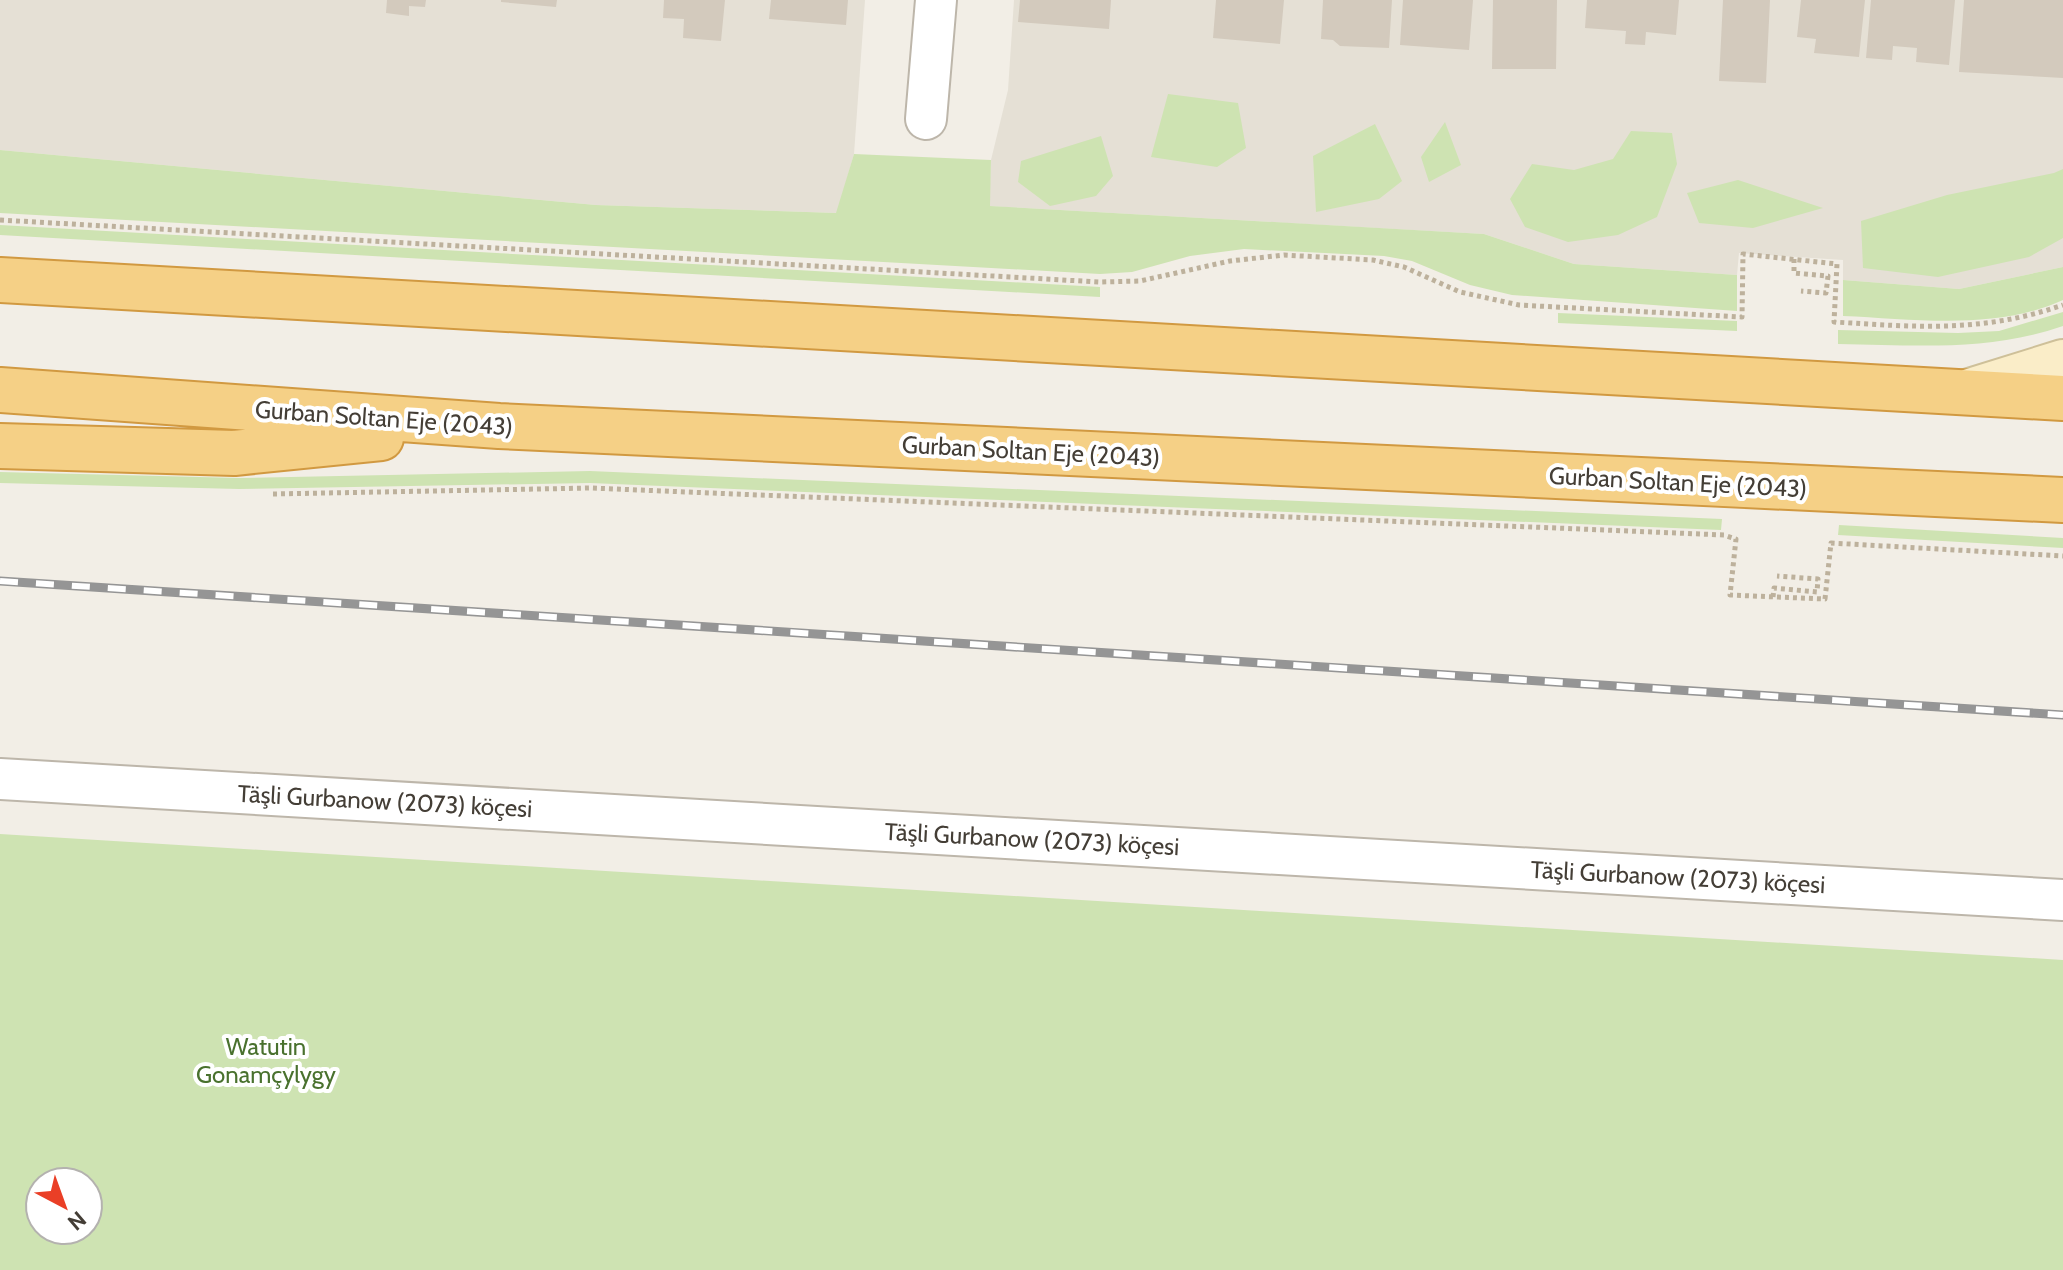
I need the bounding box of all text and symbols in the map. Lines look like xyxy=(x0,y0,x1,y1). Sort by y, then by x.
street label: Gurban Soltan Eje (2043) xyxy=(254,395,514,441)
street label: Gurban Soltan Eje (2043) xyxy=(901,430,1161,472)
street label: Gurban Soltan Eje (2043) xyxy=(1548,461,1808,503)
street label: Täşli Gurbanow (2073) köçesi xyxy=(237,779,533,823)
street label: Täşli Gurbanow (2073) köçesi xyxy=(884,817,1180,861)
street label: Täşli Gurbanow (2073) köçesi xyxy=(1530,855,1826,899)
park label: Watutin Gonamçylygy xyxy=(196,1032,336,1089)
north arrow xyxy=(24,1166,104,1246)
text: N xyxy=(62,1205,92,1236)

